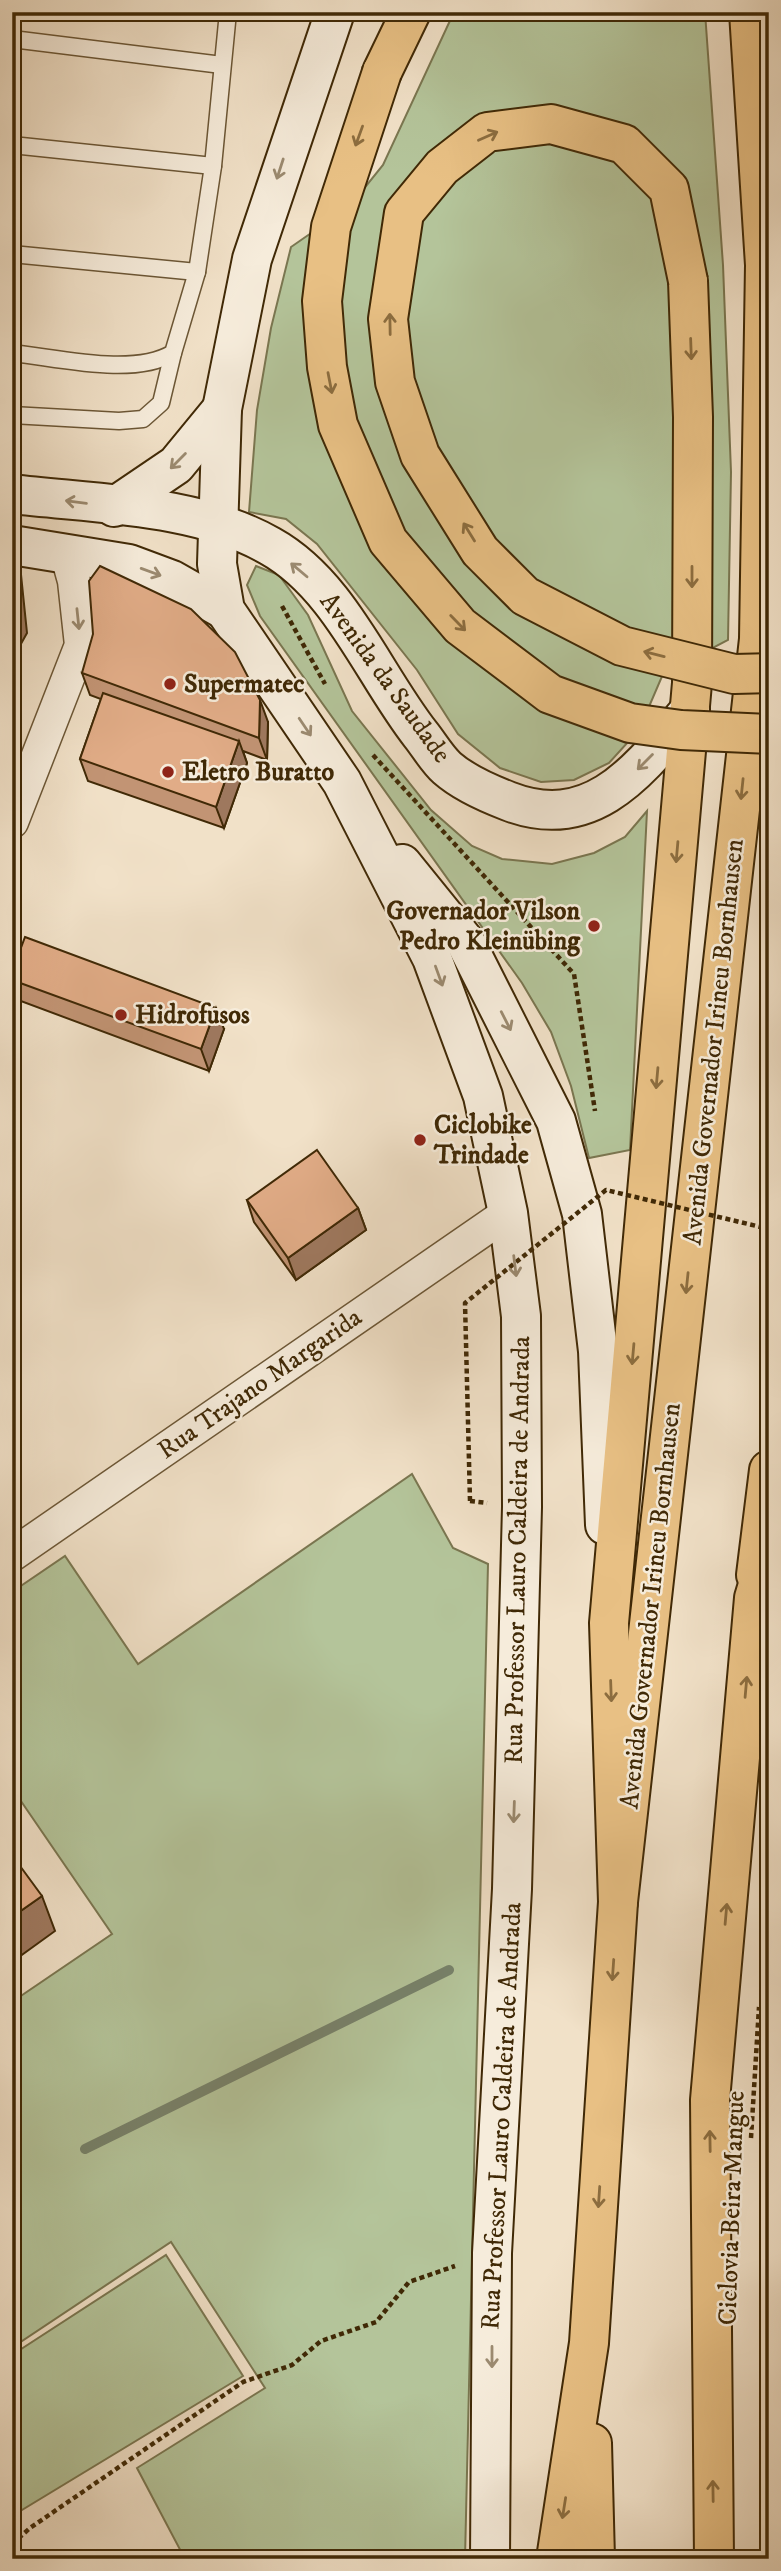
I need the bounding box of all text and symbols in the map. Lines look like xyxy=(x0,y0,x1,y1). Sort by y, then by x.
one-way arrow xyxy=(352,125,364,147)
one-way arrow xyxy=(477,128,498,141)
one-way arrow xyxy=(273,158,285,180)
one-way arrow xyxy=(383,312,396,335)
one-way arrow xyxy=(684,338,697,361)
one-way arrow xyxy=(324,371,338,394)
one-way arrow xyxy=(170,452,187,469)
one-way arrow xyxy=(65,495,88,508)
one-way arrow xyxy=(461,523,475,543)
one-way arrow xyxy=(290,562,308,578)
one-way arrow xyxy=(685,565,699,588)
one-way arrow xyxy=(139,567,161,580)
street label: Avenida da Saudade xyxy=(312,586,458,770)
one-way arrow xyxy=(72,607,85,629)
one-way arrow xyxy=(450,614,467,631)
one-way arrow xyxy=(643,647,666,660)
place label: Supermatec xyxy=(184,668,305,701)
marker: Supermatec xyxy=(162,676,178,692)
one-way arrow xyxy=(298,717,312,736)
one-way arrow xyxy=(637,753,654,770)
place label: Eletro Buratto xyxy=(182,756,334,789)
marker: Eletro Buratto xyxy=(160,764,176,780)
one-way arrow xyxy=(735,778,748,800)
street label: Avenida Governador Irineu Bornhausen xyxy=(676,837,752,1247)
one-way arrow xyxy=(671,840,684,862)
place label: Governador Vilson Pedro Kleinübing xyxy=(386,895,581,958)
marker: Governador Vilson Pedro Kleinübing xyxy=(586,918,602,934)
one-way arrow xyxy=(433,965,446,987)
place label: Hidrofusos xyxy=(135,999,250,1032)
marker: Hidrofusos xyxy=(113,1007,129,1023)
one-way arrow xyxy=(499,1010,513,1031)
one-way arrow xyxy=(650,1066,663,1089)
place label: Ciclobike Trindade xyxy=(433,1109,532,1172)
marker: Ciclobike Trindade xyxy=(412,1132,428,1148)
one-way arrow xyxy=(508,1254,521,1277)
one-way arrow xyxy=(680,1272,693,1294)
street label: Rua Trajano Margarida xyxy=(151,1301,369,1467)
street label: Rua Professor Lauro Caldeira de Andrada xyxy=(498,1336,538,1764)
one-way arrow xyxy=(626,1342,639,1364)
street label: Avenida Governador Irineu Bornhausen xyxy=(613,1401,689,1811)
one-way arrow xyxy=(740,1676,753,1699)
one-way arrow xyxy=(604,1679,617,1702)
one-way arrow xyxy=(508,1800,521,1823)
street label: Rua Professor Lauro Caldeira de Andrada xyxy=(474,1901,530,2331)
one-way arrow xyxy=(720,1903,733,1926)
one-way arrow xyxy=(607,1958,620,1981)
street label: Ciclovia Beira Mangue xyxy=(711,2090,753,2326)
one-way arrow xyxy=(703,2129,717,2152)
one-way arrow xyxy=(592,2185,605,2208)
one-way arrow xyxy=(485,2345,499,2368)
one-way arrow xyxy=(706,2479,720,2502)
one-way arrow xyxy=(557,2496,570,2519)

